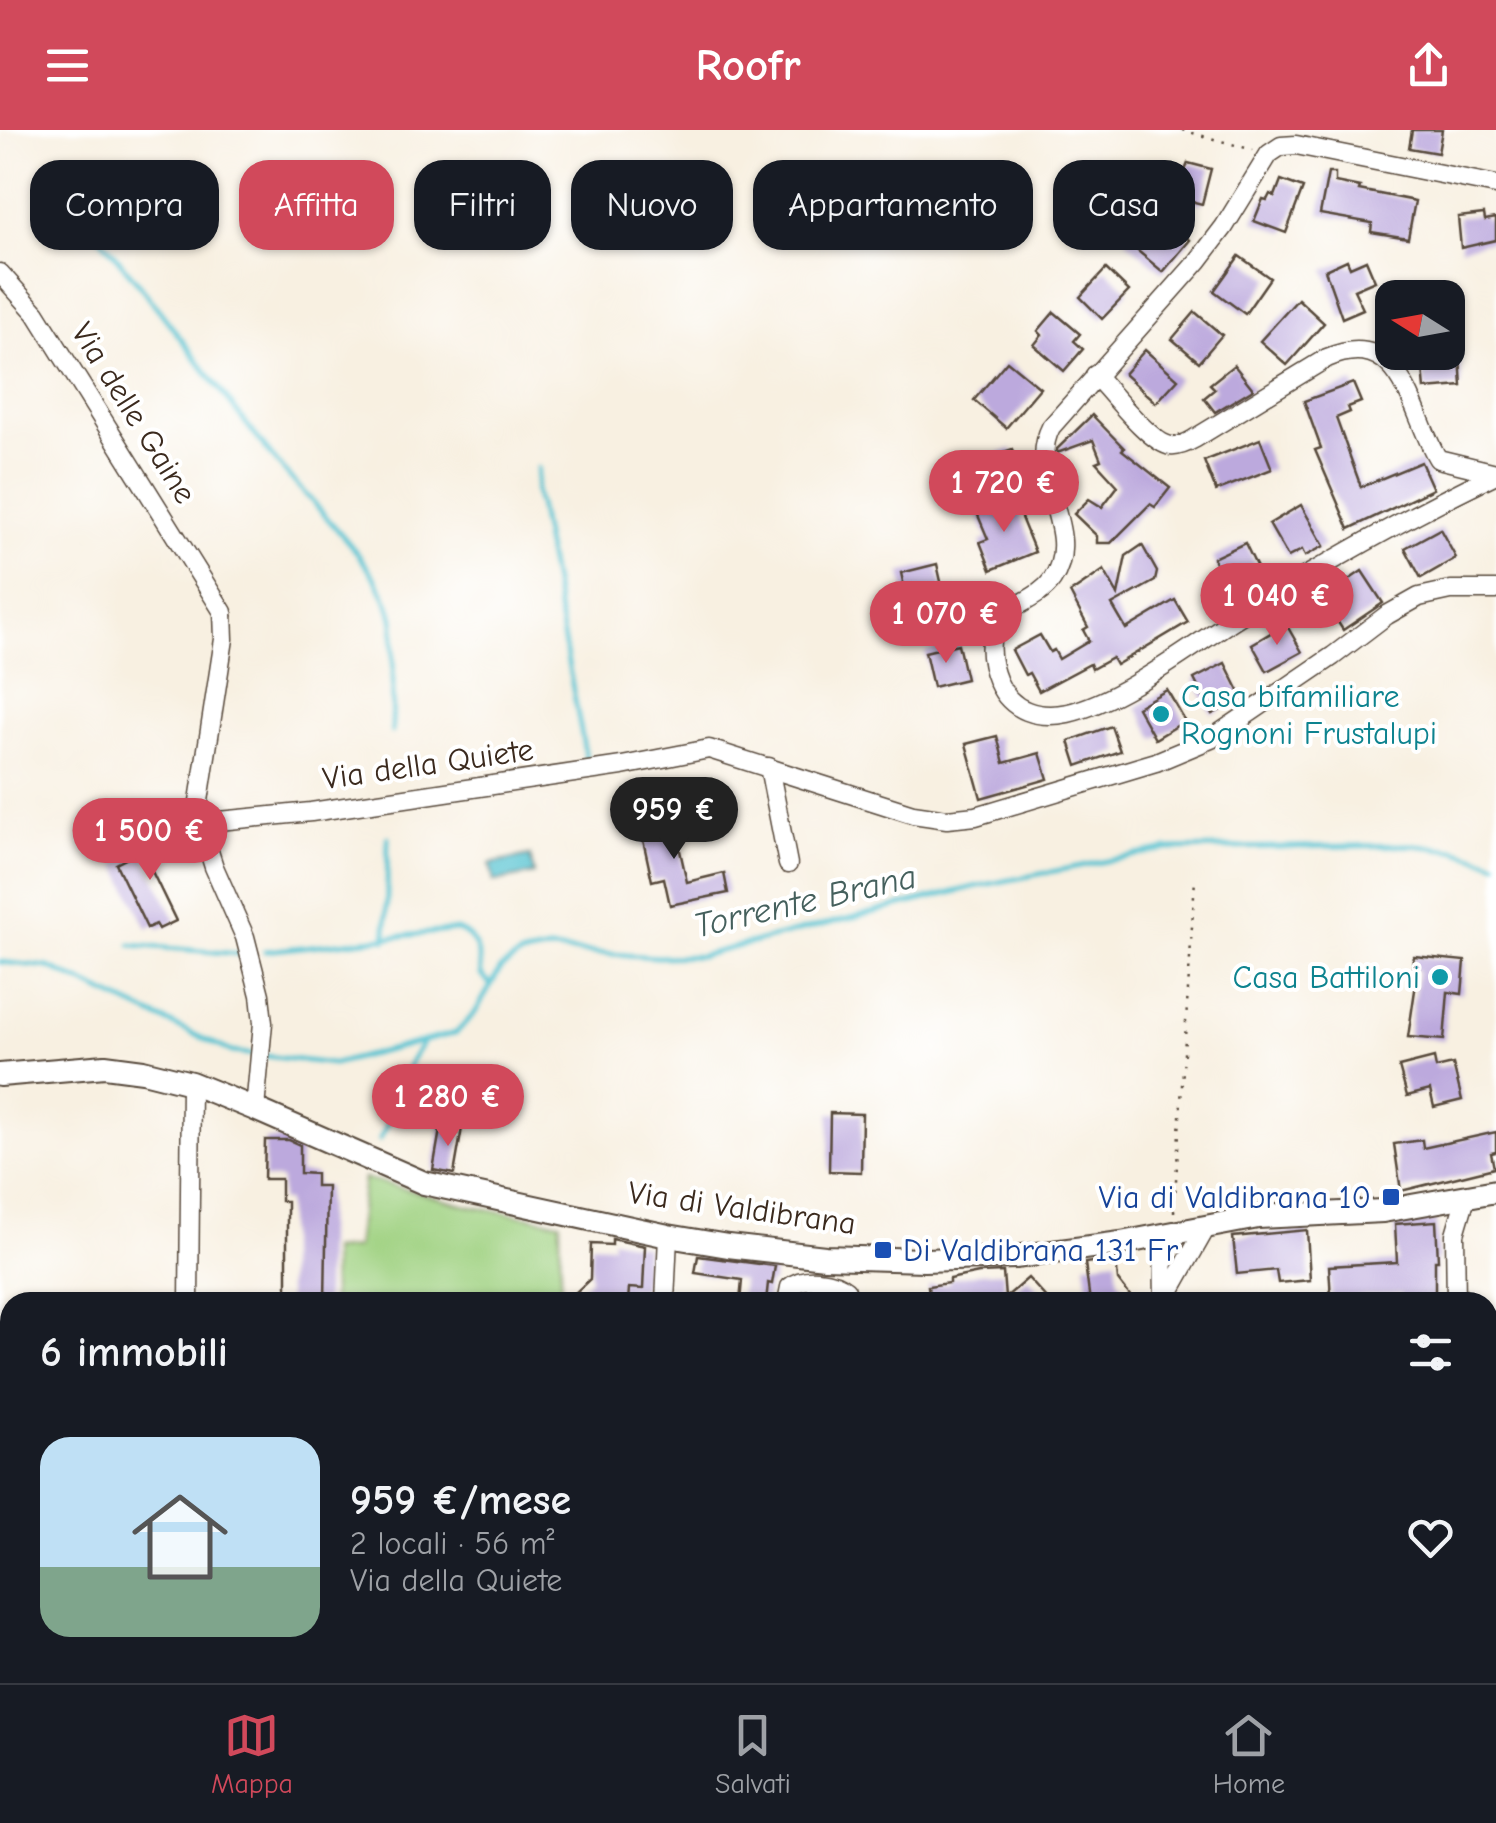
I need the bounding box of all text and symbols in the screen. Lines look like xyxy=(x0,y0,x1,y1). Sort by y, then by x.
icon: menu xyxy=(40,38,95,93)
icon: share xyxy=(1401,38,1456,93)
text: Roofr xyxy=(695,39,801,91)
chip: Compra xyxy=(30,160,219,250)
chip: Affitta xyxy=(239,160,394,250)
chip: Filtri xyxy=(414,160,551,250)
chip: Nuovo xyxy=(571,160,733,250)
chip: Appartamento xyxy=(753,160,1033,250)
chip: Casa xyxy=(1053,160,1195,250)
north arrow xyxy=(1375,280,1465,370)
map controls xyxy=(1375,280,1465,370)
street label: Via delle Gaine xyxy=(64,316,204,510)
pin: 1 720 € xyxy=(912,450,1096,535)
text: 1 720 € xyxy=(951,464,1057,501)
pin: 1 040 € xyxy=(1185,563,1369,648)
text: 1 040 € xyxy=(1222,577,1332,614)
pin: 1 070 € xyxy=(854,581,1038,666)
text: 1 070 € xyxy=(892,595,1000,632)
place label: Casa bifamiliare Rognoni Frustalupi xyxy=(1181,678,1437,752)
marker: Casa bifamiliare Rognoni Frustalupi xyxy=(1150,703,1172,725)
street label: Via della Quiete xyxy=(320,731,536,797)
pin: 959 € xyxy=(604,777,744,862)
text: 959 € xyxy=(632,791,716,828)
pin: 1 500 € xyxy=(58,798,242,883)
text: 1 500 € xyxy=(94,812,206,849)
water label: Torrente Brana xyxy=(690,856,920,946)
place label: Casa Battiloni xyxy=(1233,959,1420,996)
marker: Casa Battiloni xyxy=(1429,966,1451,988)
pin: 1 280 € xyxy=(356,1064,540,1149)
text: 1 280 € xyxy=(394,1078,502,1115)
street label: Via di Valdibrana xyxy=(626,1174,858,1242)
place label: Via di Valdibrana 10 xyxy=(1099,1179,1371,1216)
marker: Via di Valdibrana 10 xyxy=(1380,1186,1402,1208)
place label: Di Valdibrana 131 Fr xyxy=(903,1232,1178,1269)
marker: Di Valdibrana 131 Fr xyxy=(872,1239,894,1261)
icon: filters xyxy=(1403,1325,1458,1380)
text: 6 immobili xyxy=(40,1328,228,1377)
text: 959 €/mese xyxy=(350,1476,571,1525)
icon: home xyxy=(120,1477,240,1597)
icon: heart xyxy=(1403,1510,1458,1565)
text: 2 locali · 56 m² xyxy=(350,1525,554,1562)
text: Via della Quiete xyxy=(350,1562,562,1599)
tab: Mappa xyxy=(211,1708,293,1800)
tab: Salvati xyxy=(715,1708,791,1800)
tab: Home xyxy=(1213,1708,1285,1800)

